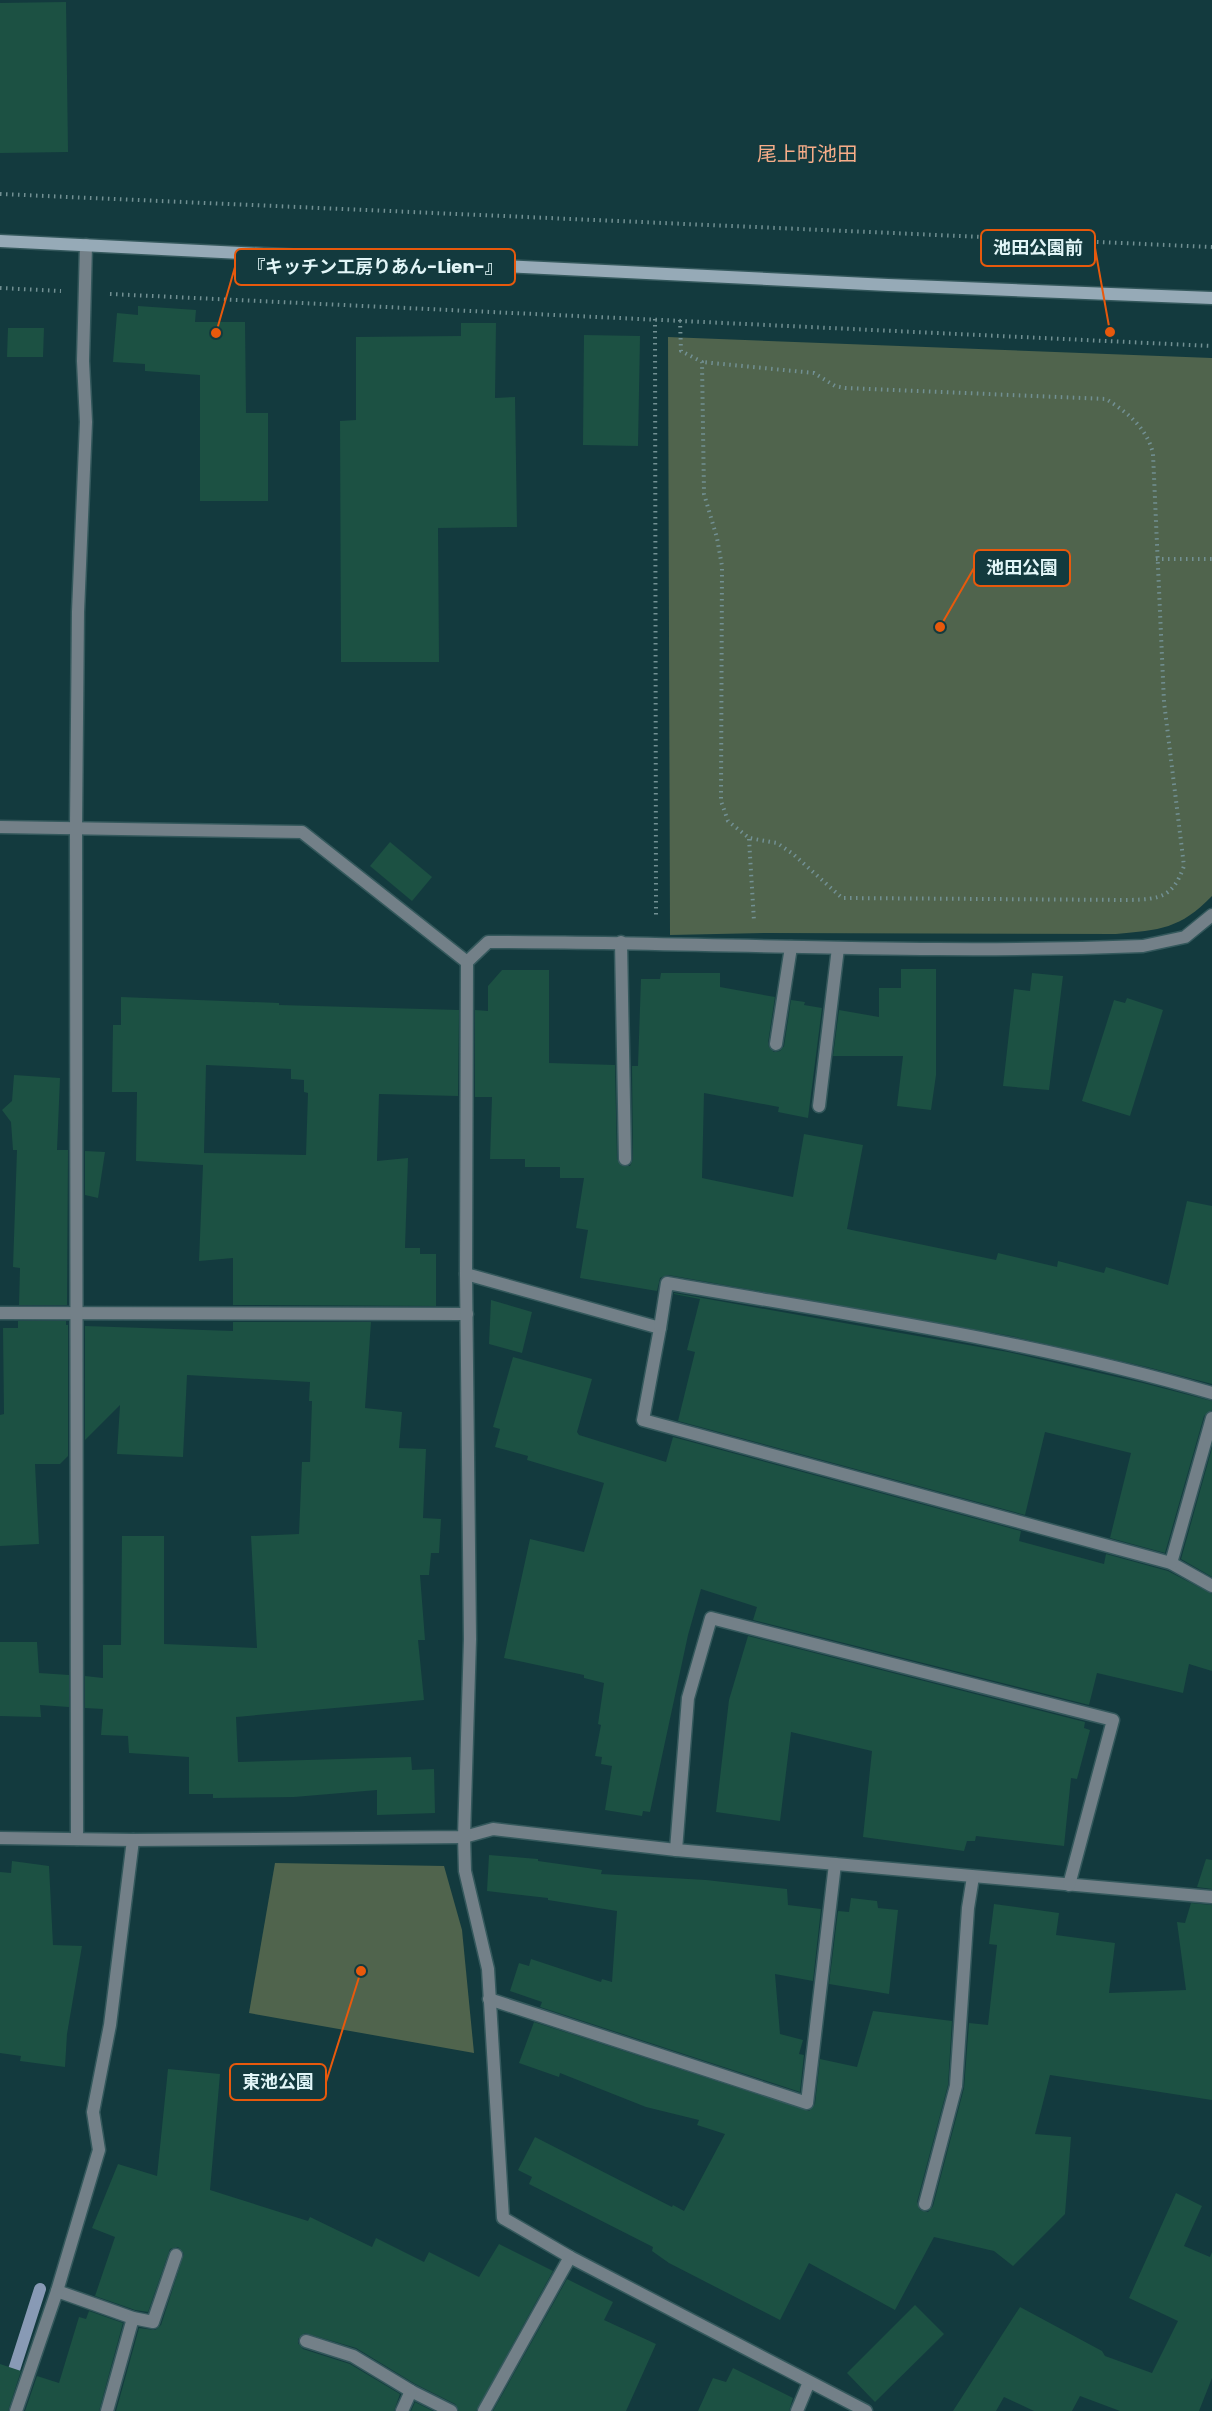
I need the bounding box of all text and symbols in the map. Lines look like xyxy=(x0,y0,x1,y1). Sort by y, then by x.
district label: 尾上町池田 xyxy=(757,140,857,168)
callout: 池田公園前 xyxy=(981,230,1095,266)
text: 池田公園前 xyxy=(993,235,1083,260)
callout: 『キッチン工房りあん-Lien-』 xyxy=(235,249,515,285)
text: 『キッチン工房りあん-Lien-』 xyxy=(247,254,503,279)
callout: 池田公園 xyxy=(974,550,1070,586)
text: 池田公園 xyxy=(986,555,1058,580)
callout: 東池公園 xyxy=(230,2064,326,2100)
text: 東池公園 xyxy=(242,2069,314,2094)

